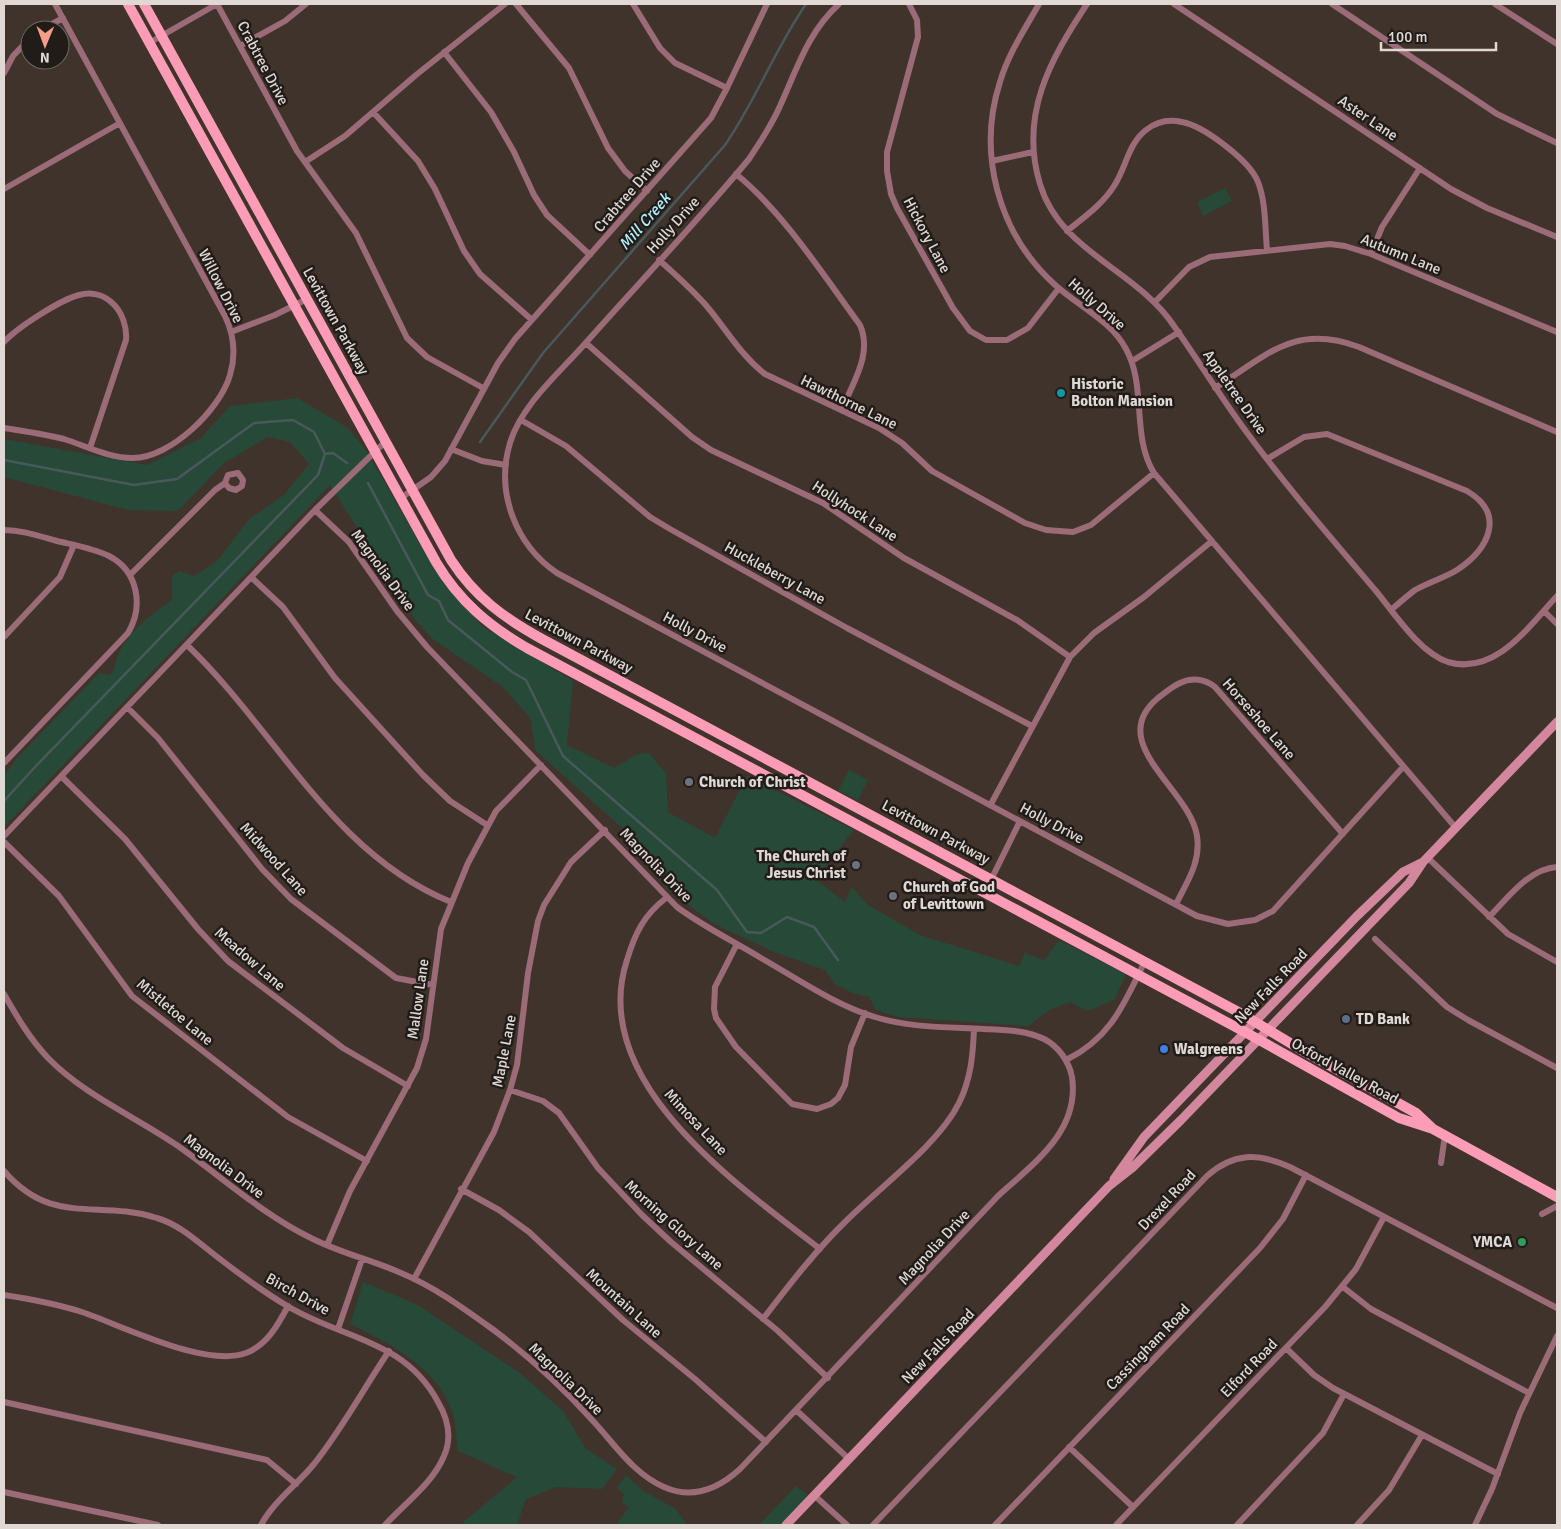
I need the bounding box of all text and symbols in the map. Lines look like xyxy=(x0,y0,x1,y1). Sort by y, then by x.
street label: Crabtree Drive xyxy=(233,18,293,108)
north arrow xyxy=(20,20,70,70)
scale bar xyxy=(1381,20,1496,52)
text: 100 m xyxy=(1388,28,1428,46)
text: N xyxy=(40,49,50,66)
street label: Aster Lane xyxy=(1335,91,1401,145)
street label: Crabtree Drive xyxy=(590,154,664,236)
water label: Mill Creek xyxy=(614,187,676,254)
street label: Holly Drive xyxy=(643,193,703,257)
street label: Hickory Lane xyxy=(899,194,955,276)
street label: Autumn Lane xyxy=(1358,230,1444,278)
street label: Willow Drive xyxy=(195,246,247,326)
street label: Levittown Parkway xyxy=(299,264,373,378)
street label: Holly Drive xyxy=(1065,274,1129,334)
street label: Appletree Drive xyxy=(1199,346,1271,438)
street label: Hawthorne Lane xyxy=(798,371,900,433)
place label: Historic Bolton Mansion xyxy=(1071,375,1173,410)
marker: Historic Bolton Mansion xyxy=(1055,387,1067,399)
street label: Hollyhock Lane xyxy=(809,477,901,545)
street label: Magnolia Drive xyxy=(347,526,419,614)
street label: Huckleberry Lane xyxy=(721,538,829,608)
street label: Levittown Parkway xyxy=(522,605,636,677)
street label: Holly Drive xyxy=(660,608,730,656)
street label: Horseshoe Lane xyxy=(1219,675,1299,763)
place label: Church of Christ xyxy=(699,773,806,791)
marker: Church of Christ xyxy=(683,776,695,788)
street label: Levittown Parkway xyxy=(879,796,993,868)
street label: Holly Drive xyxy=(1017,799,1087,847)
street label: Midwood Lane xyxy=(236,819,312,899)
street label: Magnolia Drive xyxy=(616,824,696,906)
place label: The Church of Jesus Christ xyxy=(756,847,848,882)
marker: The Church of Jesus Christ xyxy=(850,859,862,871)
place label: Church of God of Levittown xyxy=(903,878,995,913)
marker: Church of God of Levittown xyxy=(887,890,899,902)
street label: Meadow Lane xyxy=(211,923,289,995)
street label: New Falls Road xyxy=(1231,945,1311,1027)
street label: Mallow Lane xyxy=(403,958,433,1040)
street label: Mistletoe Lane xyxy=(133,975,217,1049)
place label: TD Bank xyxy=(1356,1010,1410,1028)
street label: Maple Lane xyxy=(488,1013,520,1089)
marker: TD Bank xyxy=(1340,1013,1352,1025)
street label: Oxford Valley Road xyxy=(1288,1034,1402,1108)
place label: Walgreens xyxy=(1174,1040,1243,1058)
marker: Walgreens xyxy=(1158,1043,1170,1055)
street label: Mimosa Lane xyxy=(661,1085,731,1159)
street label: Magnolia Drive xyxy=(180,1130,268,1202)
street label: Drexel Road xyxy=(1134,1166,1200,1234)
street label: Morning Glory Lane xyxy=(621,1176,727,1274)
street label: Magnolia Drive xyxy=(895,1206,973,1288)
place label: YMCA xyxy=(1472,1233,1512,1251)
marker: YMCA xyxy=(1516,1236,1528,1248)
street label: Mountain Lane xyxy=(582,1264,666,1342)
street label: Birch Drive xyxy=(263,1269,333,1319)
street label: Cassingham Road xyxy=(1102,1300,1194,1394)
street label: New Falls Road xyxy=(898,1305,978,1387)
street label: Elford Road xyxy=(1217,1335,1281,1401)
street label: Magnolia Drive xyxy=(525,1339,607,1419)

